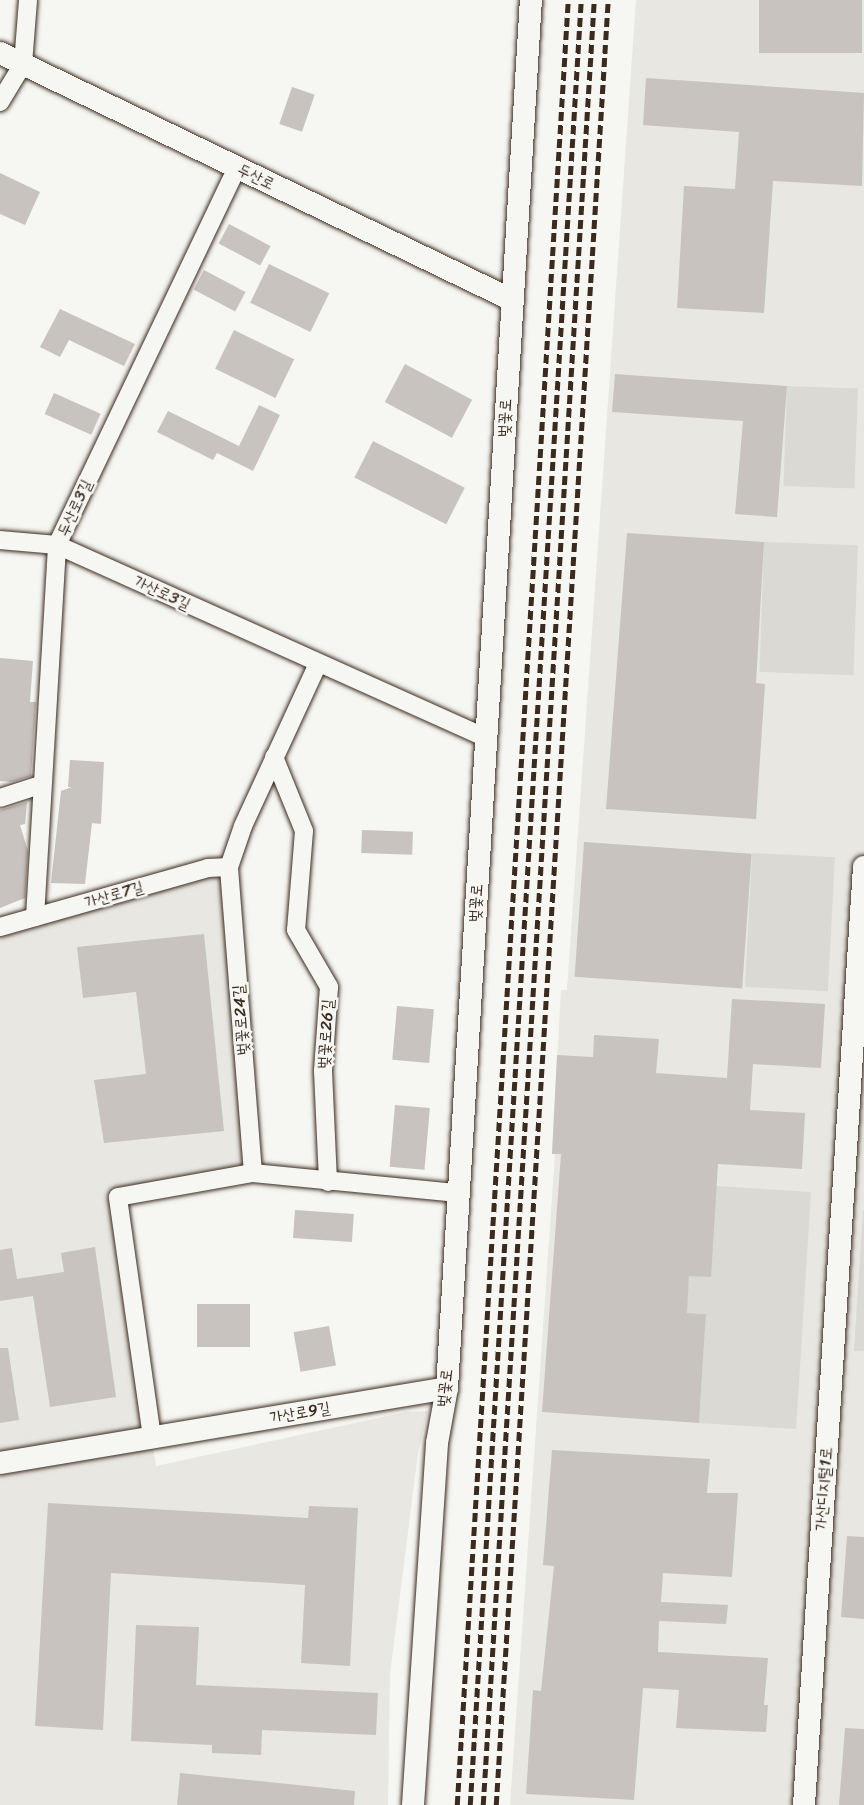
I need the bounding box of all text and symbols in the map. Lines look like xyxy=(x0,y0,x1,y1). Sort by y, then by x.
street label: 두산로 xyxy=(234,160,278,194)
street label: 벚꽃로 xyxy=(494,398,516,438)
street label: 두산로3길 xyxy=(54,477,96,539)
street label: 가산로3길 xyxy=(131,572,193,614)
street label: 가산로7길 xyxy=(82,877,146,913)
street label: 벚꽃로 xyxy=(465,883,487,923)
street label: 벚꽃로24길 xyxy=(229,984,253,1056)
street label: 벚꽃로26길 xyxy=(314,999,338,1069)
street label: 벚꽃로 xyxy=(433,1368,457,1408)
street label: 가산로9길 xyxy=(268,1398,332,1428)
street label: 가산디지털1로 xyxy=(811,1446,837,1532)

